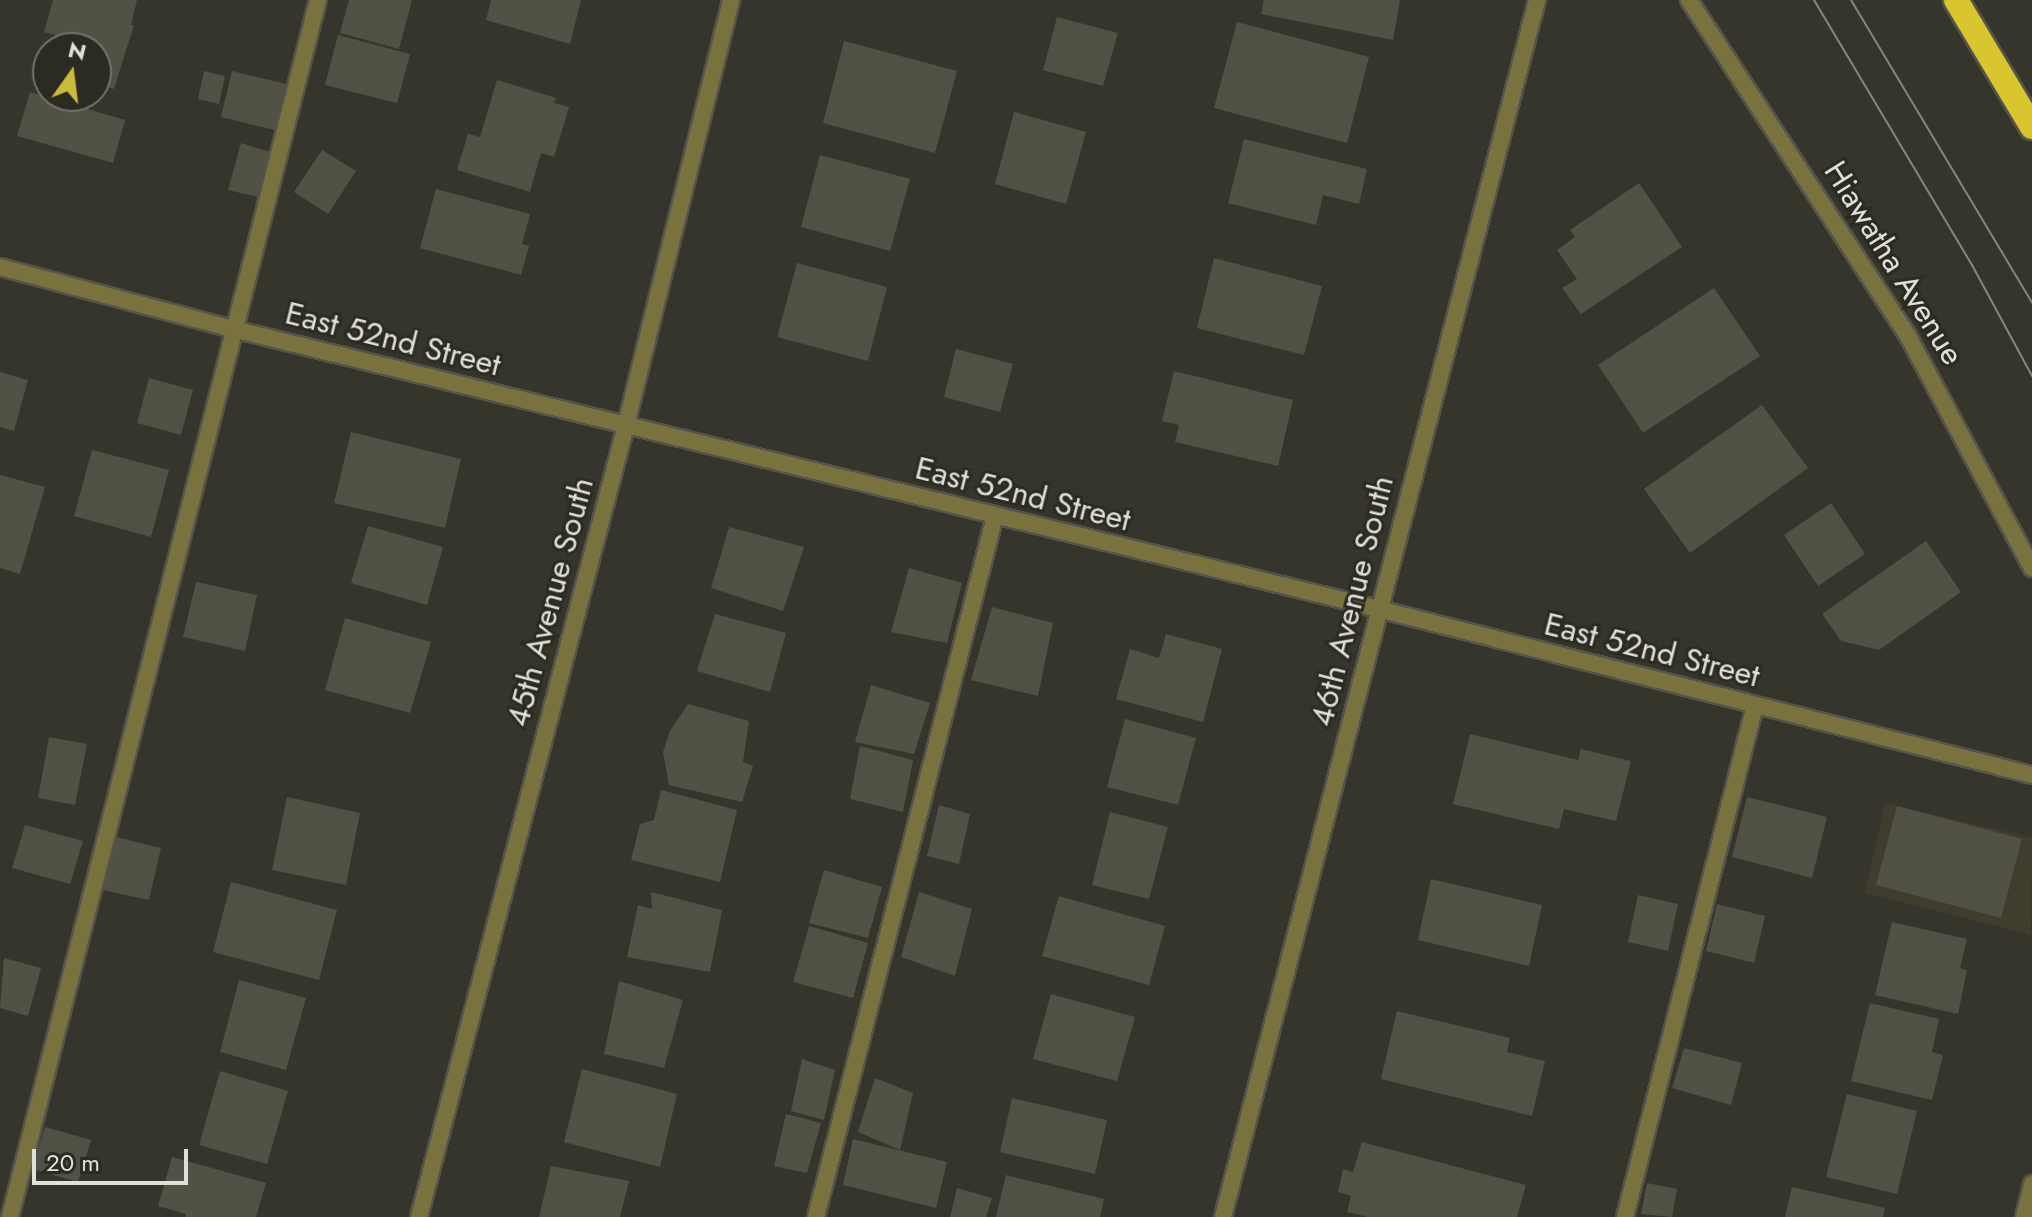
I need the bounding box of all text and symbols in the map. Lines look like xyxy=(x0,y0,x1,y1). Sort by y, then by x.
north arrow xyxy=(32,32,112,112)
text: N xyxy=(65,33,90,68)
street label: Hiawatha Avenue xyxy=(1816,154,1972,372)
street label: East 52nd Street xyxy=(281,294,505,384)
street label: East 52nd Street xyxy=(911,449,1135,539)
street label: 46th Avenue South xyxy=(1302,472,1402,730)
street label: 45th Avenue South xyxy=(498,473,602,731)
street label: East 52nd Street xyxy=(1540,605,1764,695)
scale bar xyxy=(36,1133,192,1183)
text: 20 m xyxy=(46,1145,100,1180)

